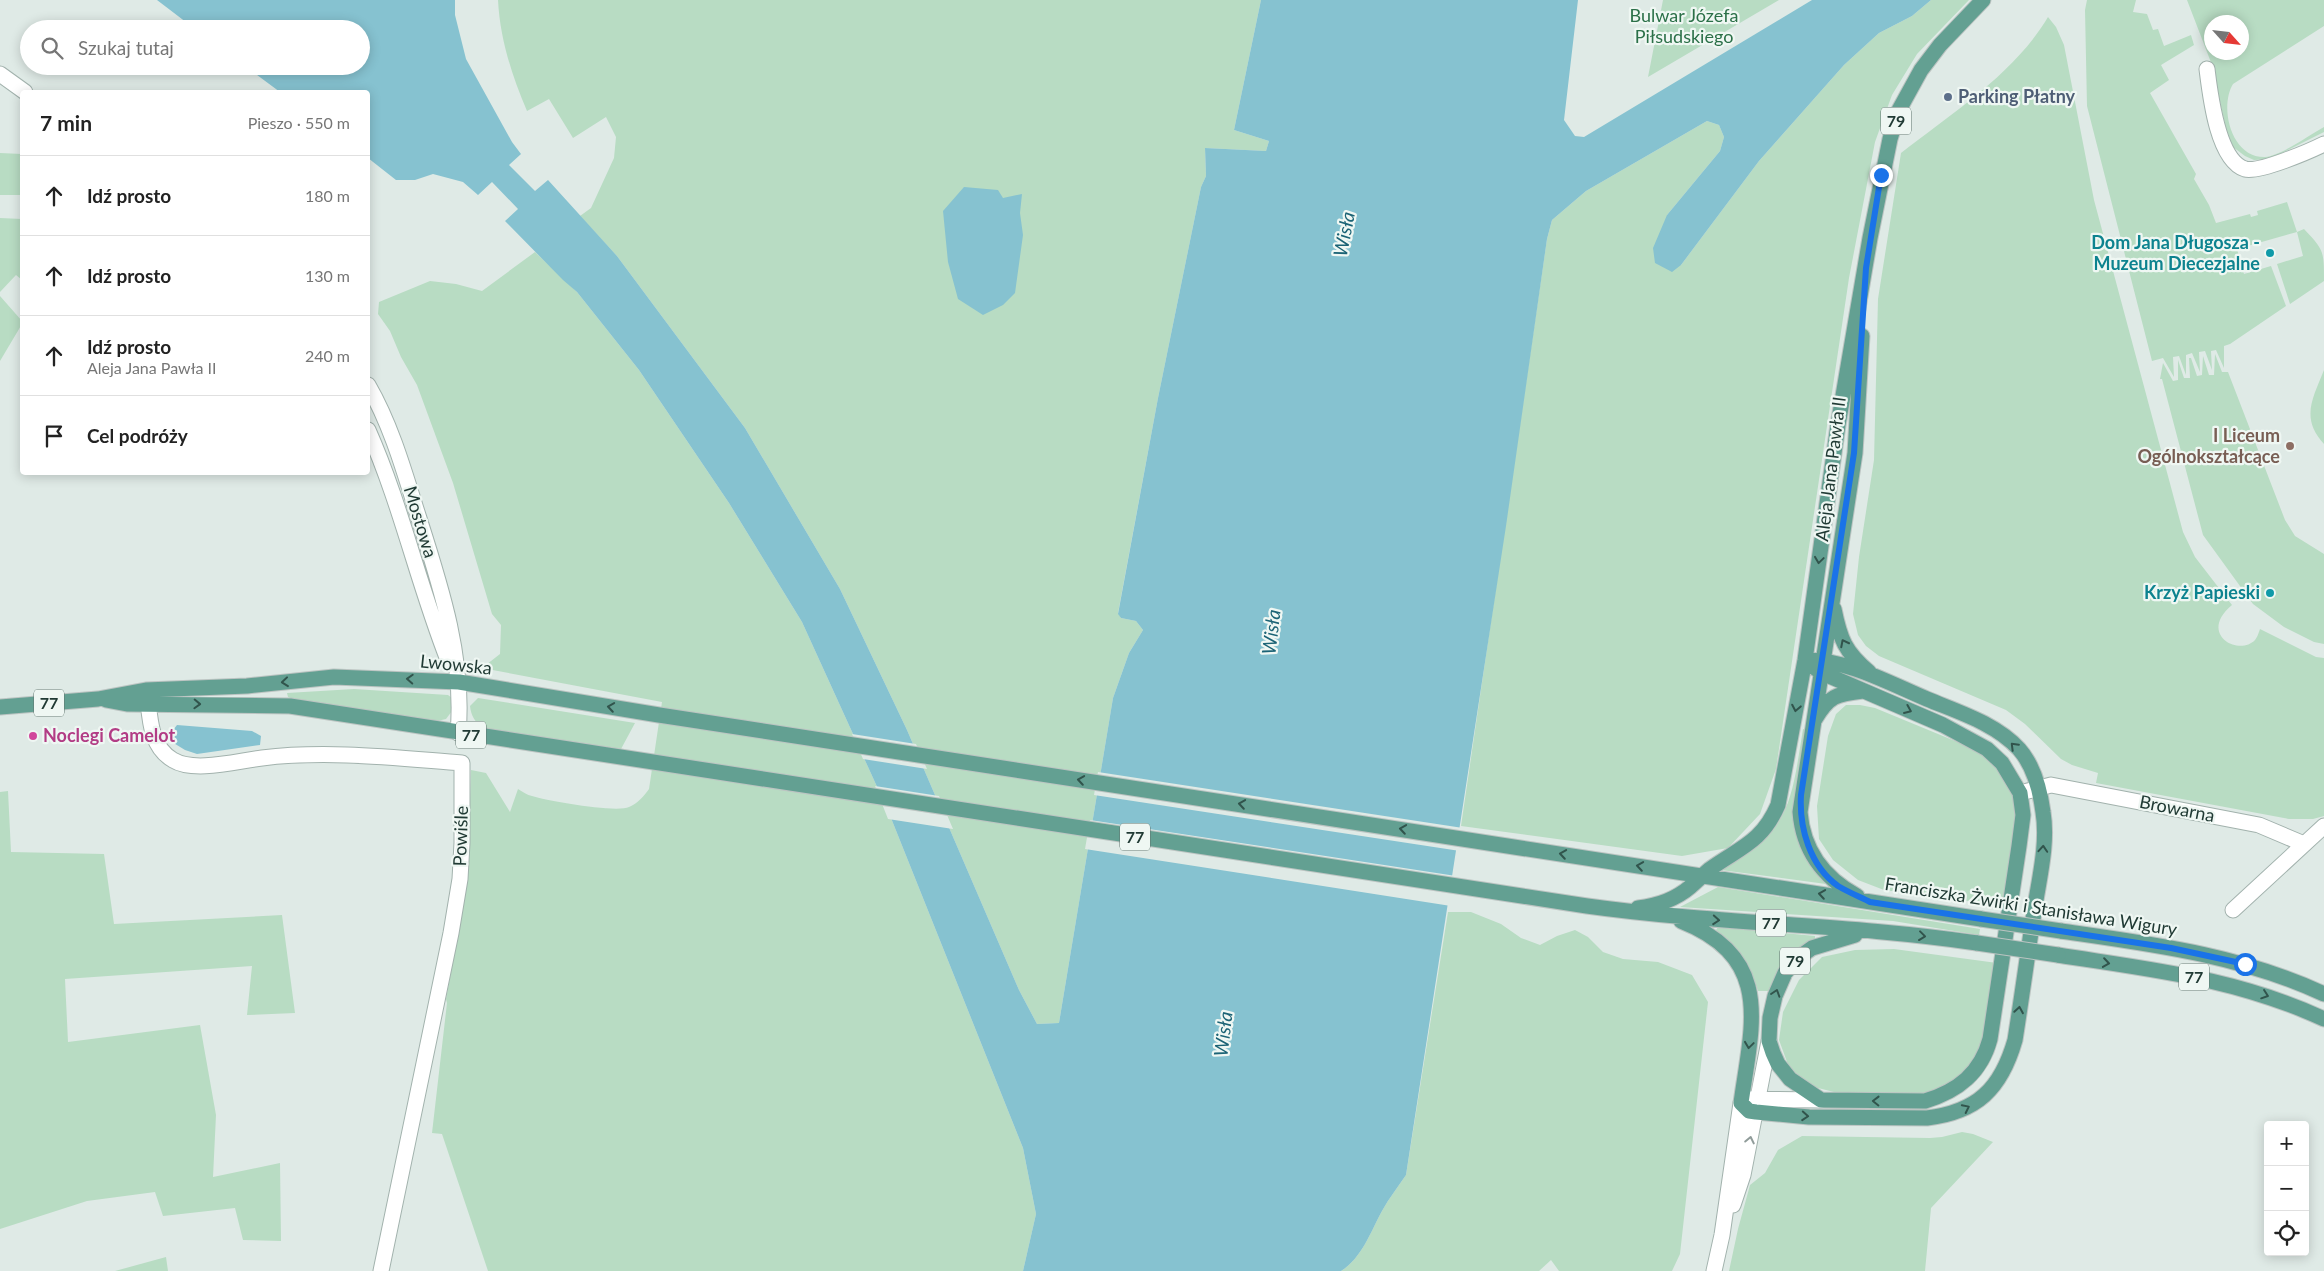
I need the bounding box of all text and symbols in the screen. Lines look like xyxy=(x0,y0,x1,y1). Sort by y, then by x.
park label: Bulwar Józefa Piłsudskiego xyxy=(1630,4,1738,47)
north arrow xyxy=(2204,15,2249,60)
search box xyxy=(20,20,370,75)
icon: search xyxy=(38,34,66,62)
text: Szukaj tutaj xyxy=(78,36,174,59)
place label: Parking Płatny xyxy=(1958,85,2076,107)
marker: Parking Płatny xyxy=(1942,91,1954,103)
road number: 79 xyxy=(1881,108,1911,134)
text: 7 min xyxy=(40,110,92,135)
text: Pieszo · 550 m xyxy=(248,113,350,132)
route end xyxy=(1870,164,1893,187)
icon: ahead xyxy=(40,182,68,210)
text: Idź prosto xyxy=(87,184,171,207)
text: 180 m xyxy=(305,186,350,205)
water label: Wisła xyxy=(1328,209,1359,258)
place label: Dom Jana Długosza - Muzeum Diecezjalne xyxy=(2091,231,2260,274)
marker: Dom Jana Długosza - Muzeum Diecezjalne xyxy=(2264,247,2276,259)
icon: ahead xyxy=(40,262,68,290)
text: Idź prosto xyxy=(87,264,171,287)
text: 130 m xyxy=(305,266,350,285)
text: Idź prosto xyxy=(87,335,171,358)
icon: ahead xyxy=(40,342,68,370)
text: 240 m xyxy=(305,346,350,365)
text: Aleja Jana Pawła II xyxy=(87,358,217,377)
street label: Aleja Jana Pawła II xyxy=(1810,395,1850,543)
icon: arrive xyxy=(40,422,68,450)
text: Cel podróży xyxy=(87,424,188,447)
place label: I Liceum Ogólnokształcące xyxy=(2137,424,2280,467)
marker: I Liceum Ogólnokształcące xyxy=(2284,440,2296,452)
street label: Mostowa xyxy=(400,483,442,560)
one-way arrow xyxy=(1814,556,1825,564)
place label: Krzyż Papieski xyxy=(2144,581,2260,603)
marker: Krzyż Papieski xyxy=(2264,587,2276,599)
water label: Wisła xyxy=(1256,608,1285,656)
one-way arrow xyxy=(1840,639,1850,648)
street label: Lwowska xyxy=(419,649,493,679)
one-way arrow xyxy=(406,674,414,685)
one-way arrow xyxy=(281,676,289,687)
road number: 77 xyxy=(34,690,64,716)
one-way arrow xyxy=(194,699,201,709)
one-way arrow xyxy=(607,703,616,713)
one-way arrow xyxy=(1791,704,1801,713)
one-way arrow xyxy=(1903,705,1911,715)
road number: 77 xyxy=(456,722,486,748)
place label: Noclegi Camelot xyxy=(43,724,176,746)
marker: Noclegi Camelot xyxy=(27,730,39,742)
one-way arrow xyxy=(2011,743,2020,752)
one-way arrow xyxy=(1077,775,1086,785)
street label: Browarna xyxy=(2138,790,2217,826)
one-way arrow xyxy=(1238,800,1246,810)
street label: Powiśle xyxy=(448,805,472,867)
road number: 77 xyxy=(1120,824,1150,850)
one-way arrow xyxy=(1398,824,1406,835)
one-way arrow xyxy=(2037,845,2048,853)
one-way arrow xyxy=(1559,849,1568,859)
one-way arrow xyxy=(1635,861,1644,871)
street label: Franciszka Żwirki i Stanisława Wigury xyxy=(1883,872,2180,940)
one-way arrow xyxy=(1817,890,1826,900)
road number: 77 xyxy=(1756,910,1786,936)
one-way arrow xyxy=(1713,914,1721,925)
one-way arrow xyxy=(1918,930,1926,941)
road number: 79 xyxy=(1780,948,1810,974)
route start xyxy=(2234,953,2257,976)
one-way arrow xyxy=(2101,957,2110,967)
road number: 77 xyxy=(2179,964,2209,990)
one-way arrow xyxy=(1770,989,1780,998)
one-way arrow xyxy=(2260,989,2269,999)
one-way arrow xyxy=(2014,1006,2024,1015)
water label: Wisła xyxy=(1208,1010,1237,1058)
one-way arrow xyxy=(1745,1040,1755,1049)
one-way arrow xyxy=(1872,1096,1880,1106)
one-way arrow xyxy=(1960,1104,1969,1114)
one-way arrow xyxy=(1801,1111,1809,1122)
map controls xyxy=(2264,1121,2309,1256)
button: + xyxy=(2264,1121,2309,1166)
one-way arrow xyxy=(1745,1136,1755,1144)
button: − xyxy=(2264,1166,2309,1211)
button: locate xyxy=(2264,1211,2309,1256)

